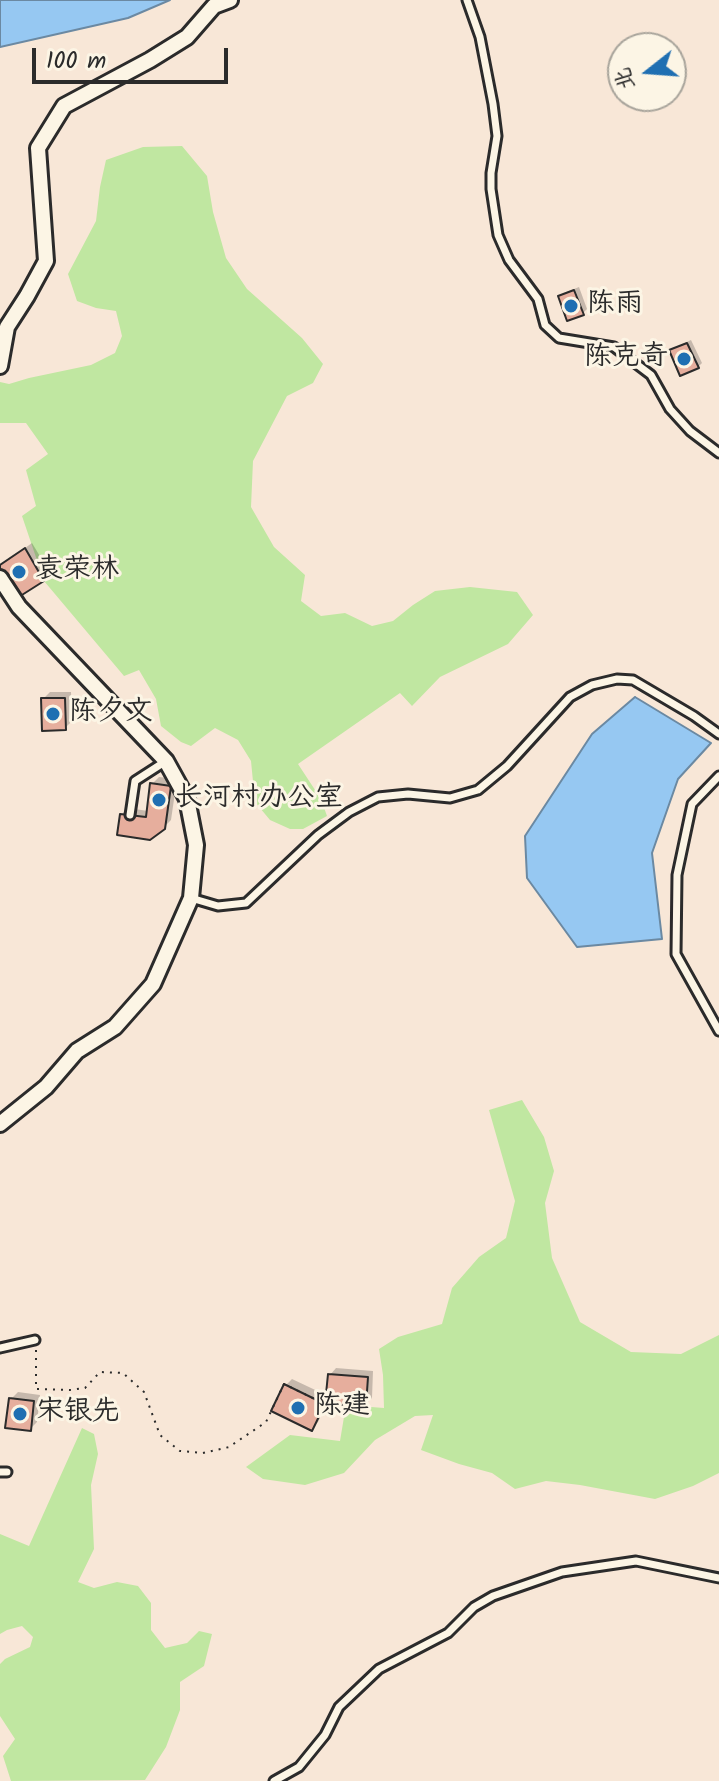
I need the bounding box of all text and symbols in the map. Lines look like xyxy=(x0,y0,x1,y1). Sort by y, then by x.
scale bar xyxy=(36,32,232,82)
north arrow xyxy=(607,32,687,112)
text: 100 m xyxy=(46,42,106,81)
text: 北 xyxy=(606,63,645,94)
place label: 陈雨 xyxy=(587,289,643,323)
marker: 陈雨 xyxy=(562,297,580,315)
place label: 陈克奇 xyxy=(584,342,668,376)
marker: 陈克奇 xyxy=(675,350,693,368)
place label: 袁荣林 xyxy=(35,555,119,589)
marker: 袁荣林 xyxy=(10,563,28,581)
place label: 陈夕文 xyxy=(69,697,153,731)
marker: 陈夕文 xyxy=(44,705,62,723)
place label: 长河村办公室 xyxy=(175,783,343,817)
marker: 长河村办公室 xyxy=(150,791,168,809)
place label: 陈建 xyxy=(314,1391,370,1425)
place label: 宋银先 xyxy=(36,1397,120,1431)
marker: 陈建 xyxy=(289,1399,307,1417)
marker: 宋银先 xyxy=(11,1405,29,1423)

